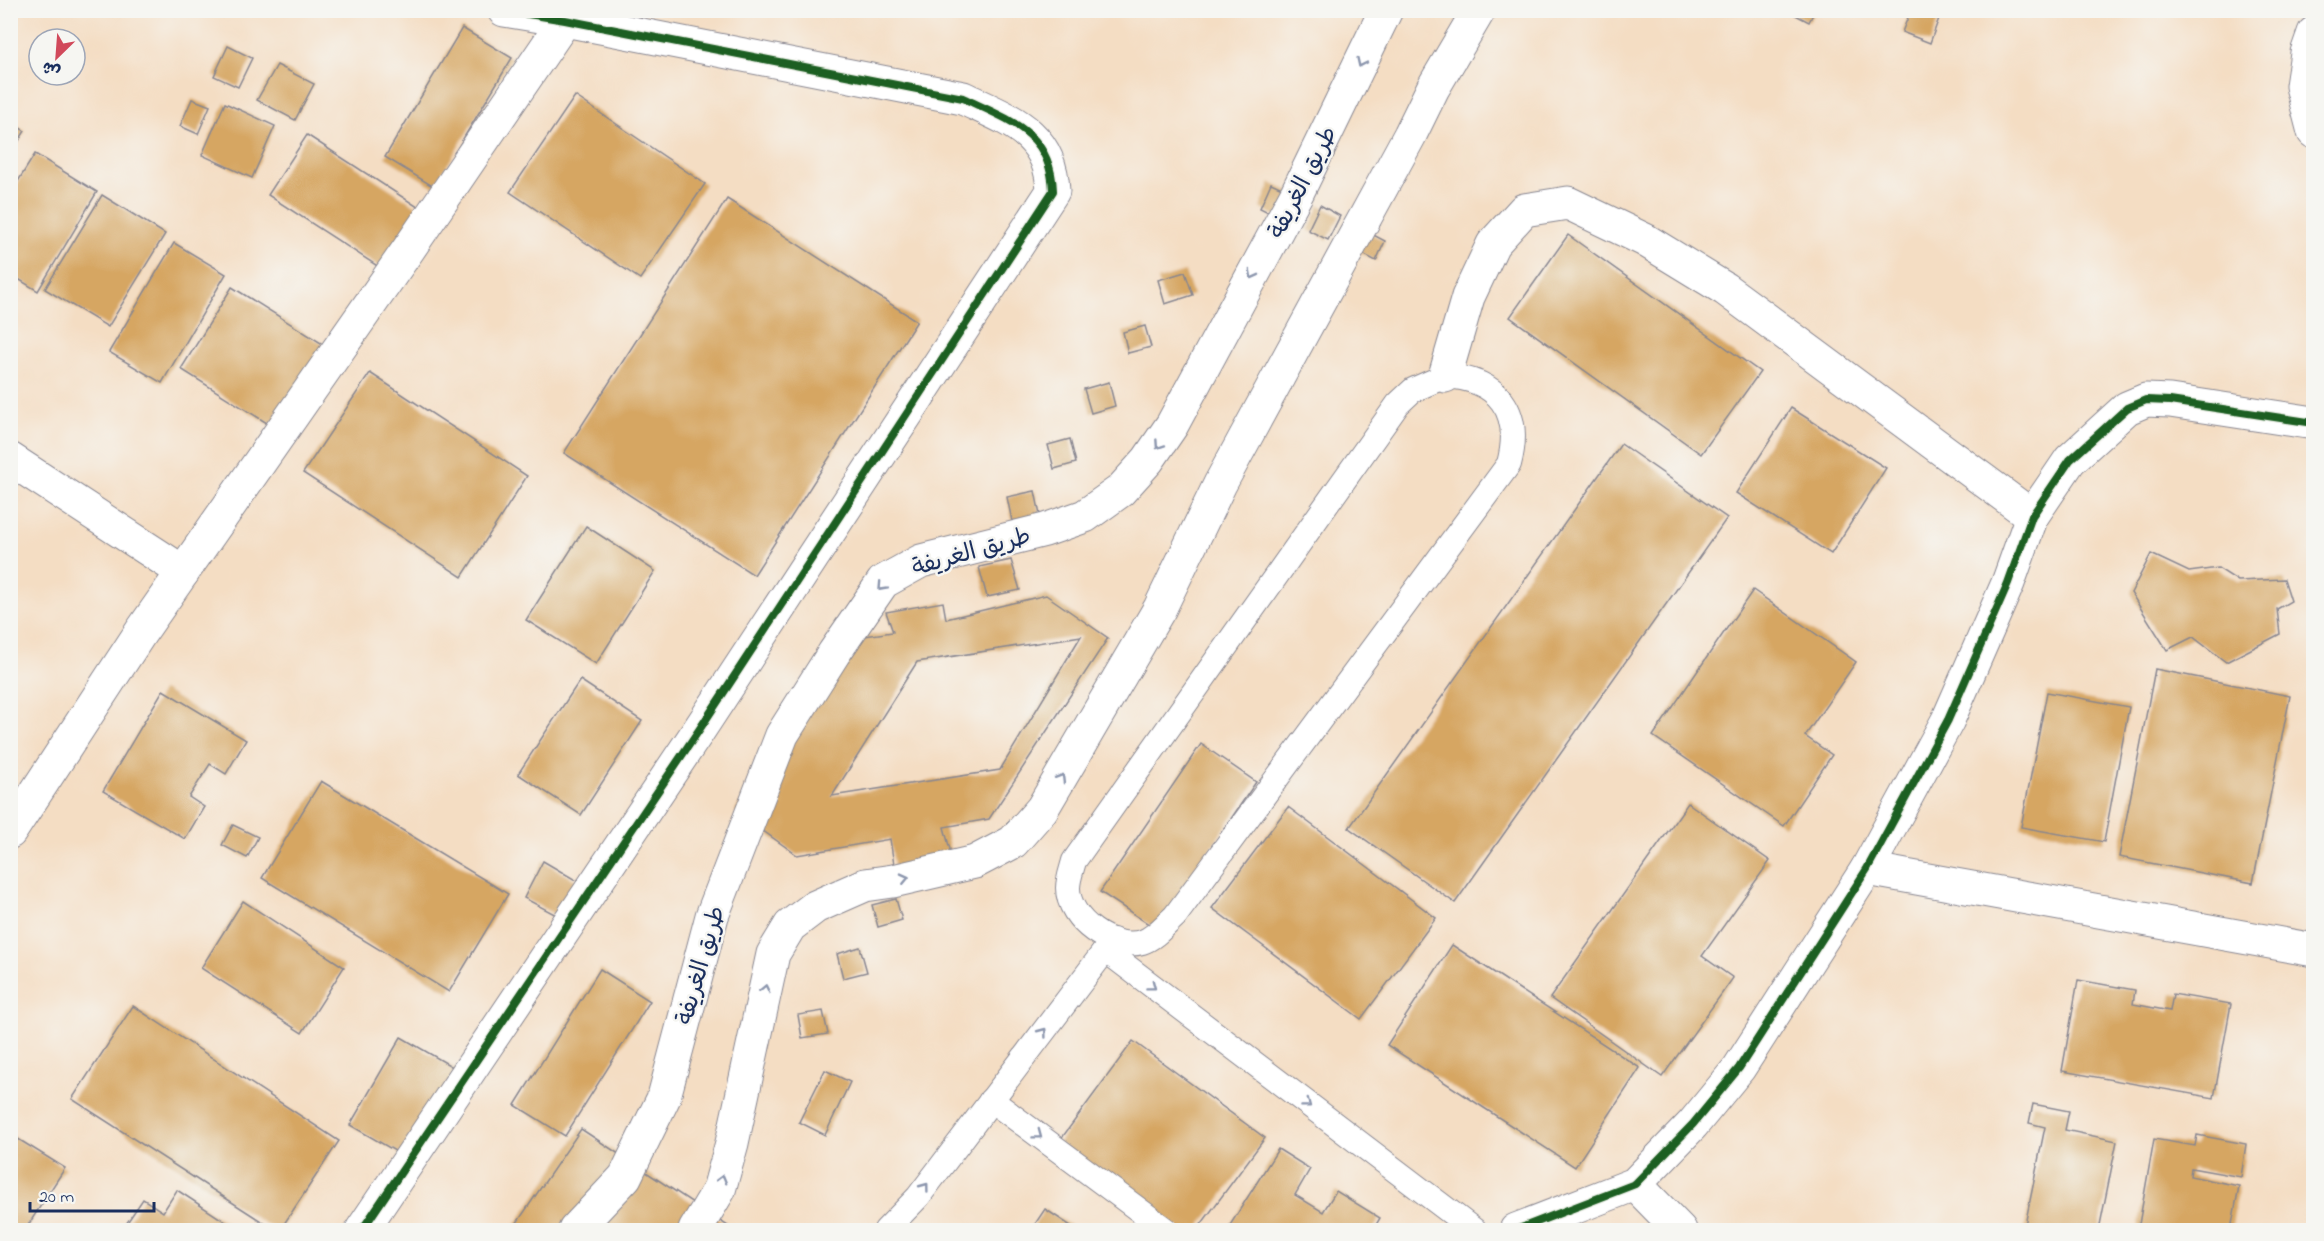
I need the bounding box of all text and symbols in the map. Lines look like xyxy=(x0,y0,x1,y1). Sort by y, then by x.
north arrow xyxy=(27,27,87,87)
text: ش xyxy=(38,54,65,83)
one-way arrow xyxy=(1356,57,1368,68)
street label: طريق الغريفة xyxy=(1261,121,1348,246)
one-way arrow xyxy=(1249,268,1260,279)
one-way arrow xyxy=(1154,439,1166,449)
street label: طريق الغريفة xyxy=(908,520,1035,587)
one-way arrow xyxy=(878,580,889,591)
one-way arrow xyxy=(1053,774,1065,784)
one-way arrow xyxy=(899,872,909,885)
street label: طريق الغريفة xyxy=(669,902,736,1029)
one-way arrow xyxy=(1145,978,1156,989)
one-way arrow xyxy=(758,984,771,994)
one-way arrow xyxy=(1036,1027,1047,1038)
one-way arrow xyxy=(1300,1096,1311,1107)
one-way arrow xyxy=(1032,1128,1043,1139)
one-way arrow xyxy=(715,1174,727,1185)
scale bar xyxy=(30,1175,154,1213)
one-way arrow xyxy=(918,1183,929,1194)
text: 20 m xyxy=(39,1185,74,1211)

